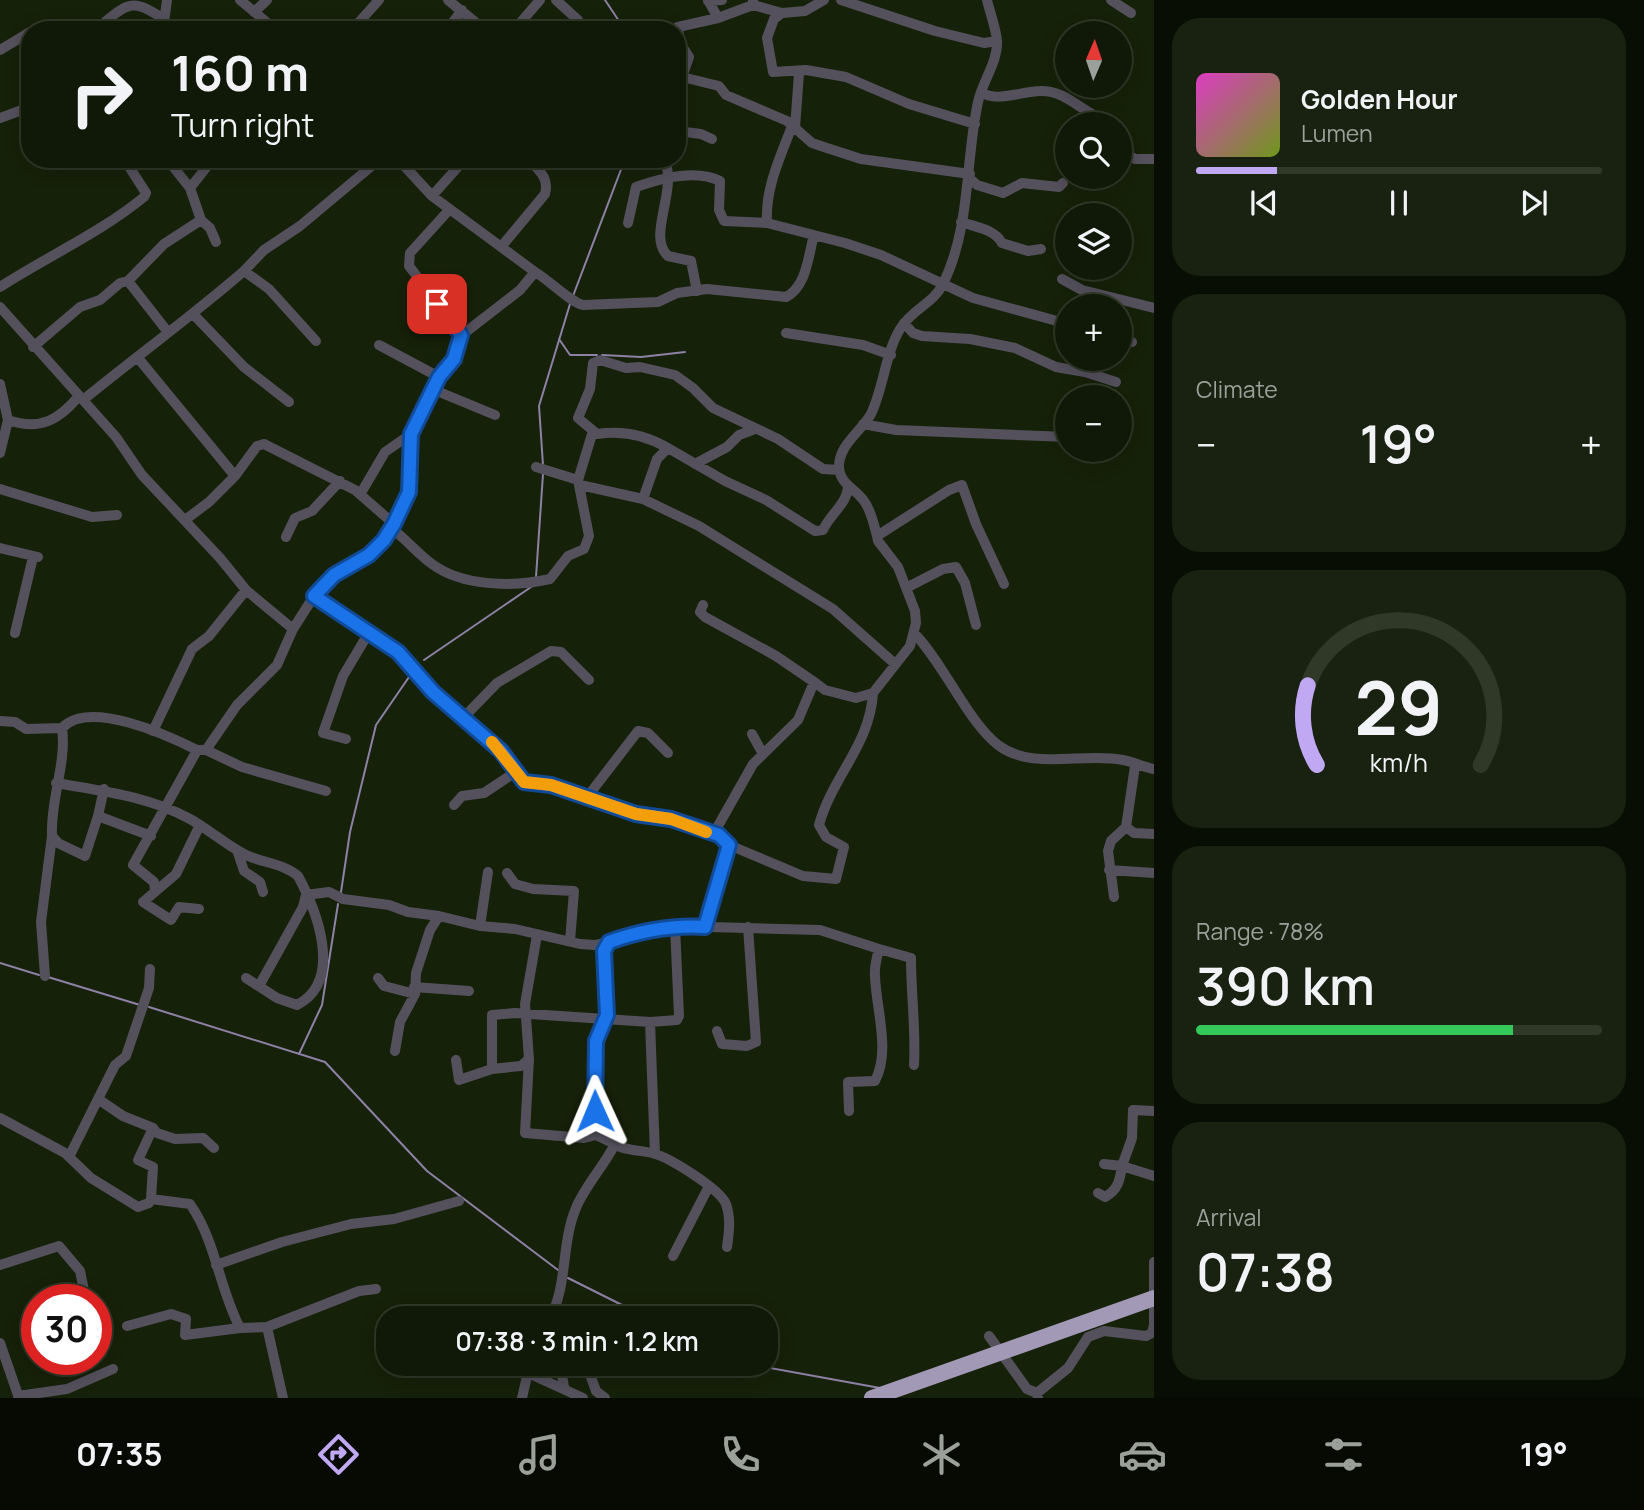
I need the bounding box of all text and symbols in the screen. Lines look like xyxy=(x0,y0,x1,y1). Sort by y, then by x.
north arrow xyxy=(1055,21,1132,98)
map controls xyxy=(1055,21,1132,462)
text: 160 m xyxy=(171,39,309,106)
icon: right xyxy=(56,49,147,140)
text: Golden Hour xyxy=(1301,81,1458,117)
text: Turn right xyxy=(171,103,314,147)
button: search xyxy=(1055,112,1132,189)
text: Lumen xyxy=(1301,117,1373,149)
icon: previous xyxy=(1245,184,1283,222)
icon: pause xyxy=(1380,184,1418,222)
icon: next xyxy=(1515,184,1553,222)
button: layers xyxy=(1055,203,1132,280)
pin xyxy=(407,274,467,334)
icon: arrive xyxy=(418,285,456,323)
button: + xyxy=(1055,294,1132,371)
text: Climate xyxy=(1196,373,1278,405)
button: − xyxy=(1055,385,1132,462)
text: 19° xyxy=(1359,408,1437,479)
text: − xyxy=(1196,418,1217,470)
text: + xyxy=(1580,418,1602,470)
text: 29 xyxy=(1355,657,1443,757)
text: km/h xyxy=(1370,745,1428,780)
text: Range · 78% xyxy=(1196,915,1324,947)
text: 390 km xyxy=(1196,950,1375,1021)
position arrow xyxy=(558,1074,632,1148)
text: Arrival xyxy=(1196,1201,1262,1233)
text: 07:38 xyxy=(1196,1236,1335,1307)
speed limit sign: 30 xyxy=(21,1284,112,1375)
text: 07:38 · 3 min · 1.2 km xyxy=(455,1323,699,1359)
icon: directions xyxy=(314,1430,363,1479)
icon: music xyxy=(515,1430,564,1479)
icon: phone xyxy=(716,1430,765,1479)
icon: climate xyxy=(917,1430,966,1479)
icon: car xyxy=(1118,1430,1167,1479)
icon: filters xyxy=(1319,1430,1368,1479)
text: 07:35 xyxy=(76,1432,162,1476)
text: 19° xyxy=(1520,1432,1568,1476)

